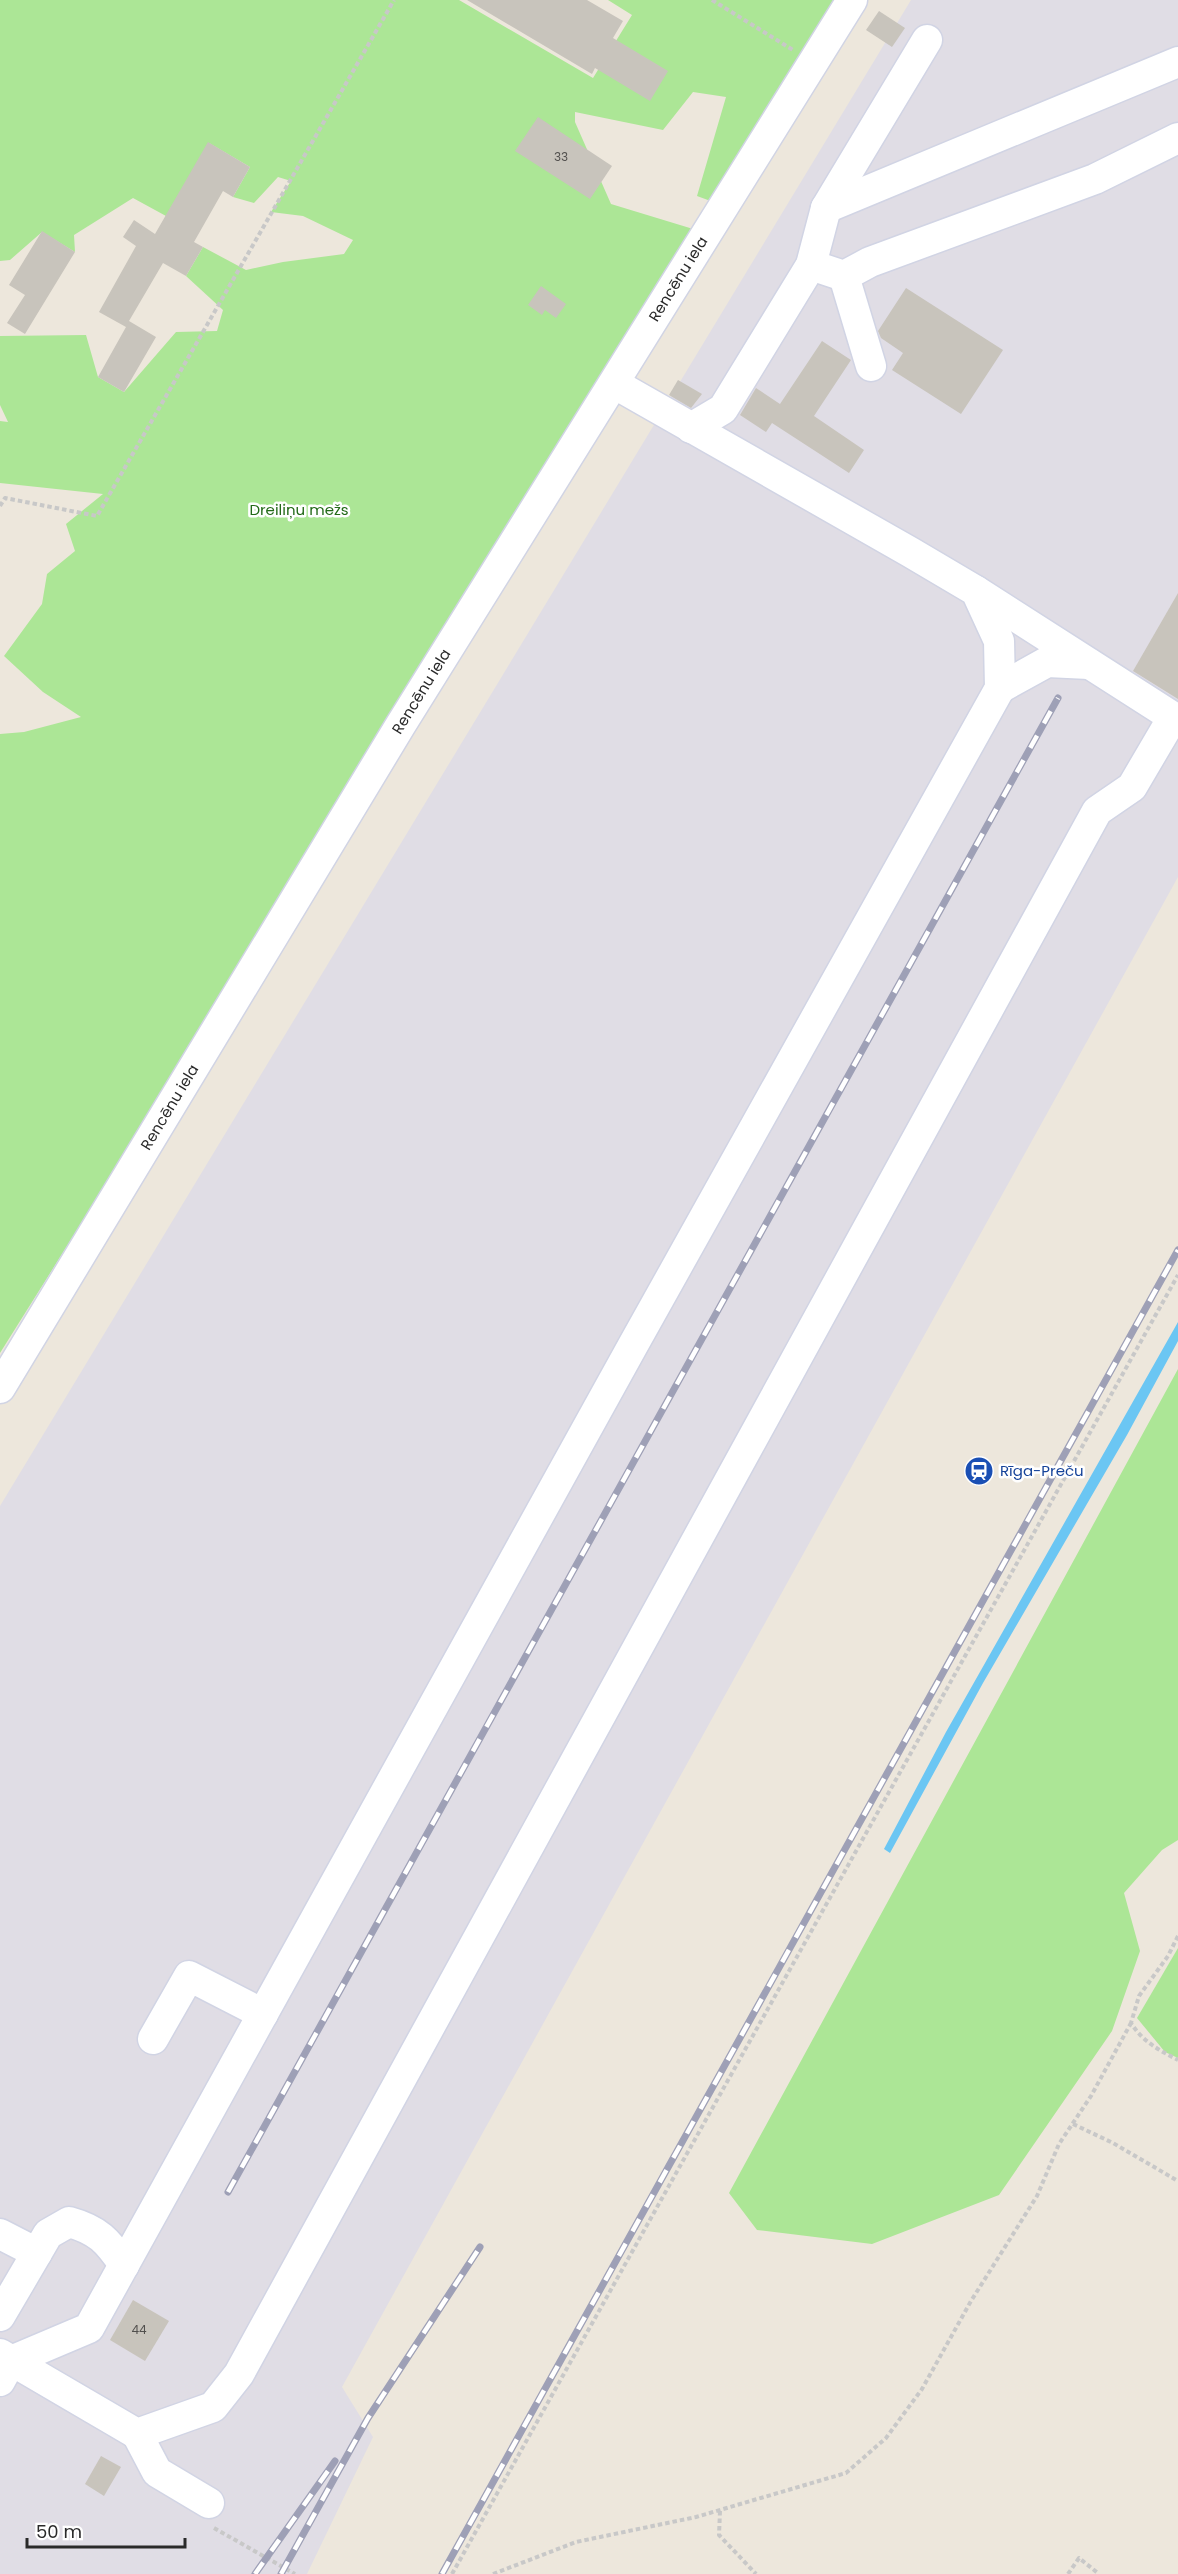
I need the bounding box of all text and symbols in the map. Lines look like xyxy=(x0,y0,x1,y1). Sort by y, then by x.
house number: 33 xyxy=(554,148,568,165)
street label: Rencēnu iela xyxy=(643,232,712,325)
park label: Dreiliņu mežs xyxy=(249,499,349,520)
street label: Rencēnu iela xyxy=(387,645,455,738)
street label: Rencēnu iela xyxy=(135,1060,203,1154)
station icon: Rīga-Preču xyxy=(963,1455,995,1487)
place label: Rīga-Preču xyxy=(1000,1460,1084,1481)
house number: 44 xyxy=(131,2321,147,2338)
scale bar xyxy=(27,2511,184,2549)
text: 50 m xyxy=(36,2519,82,2544)

